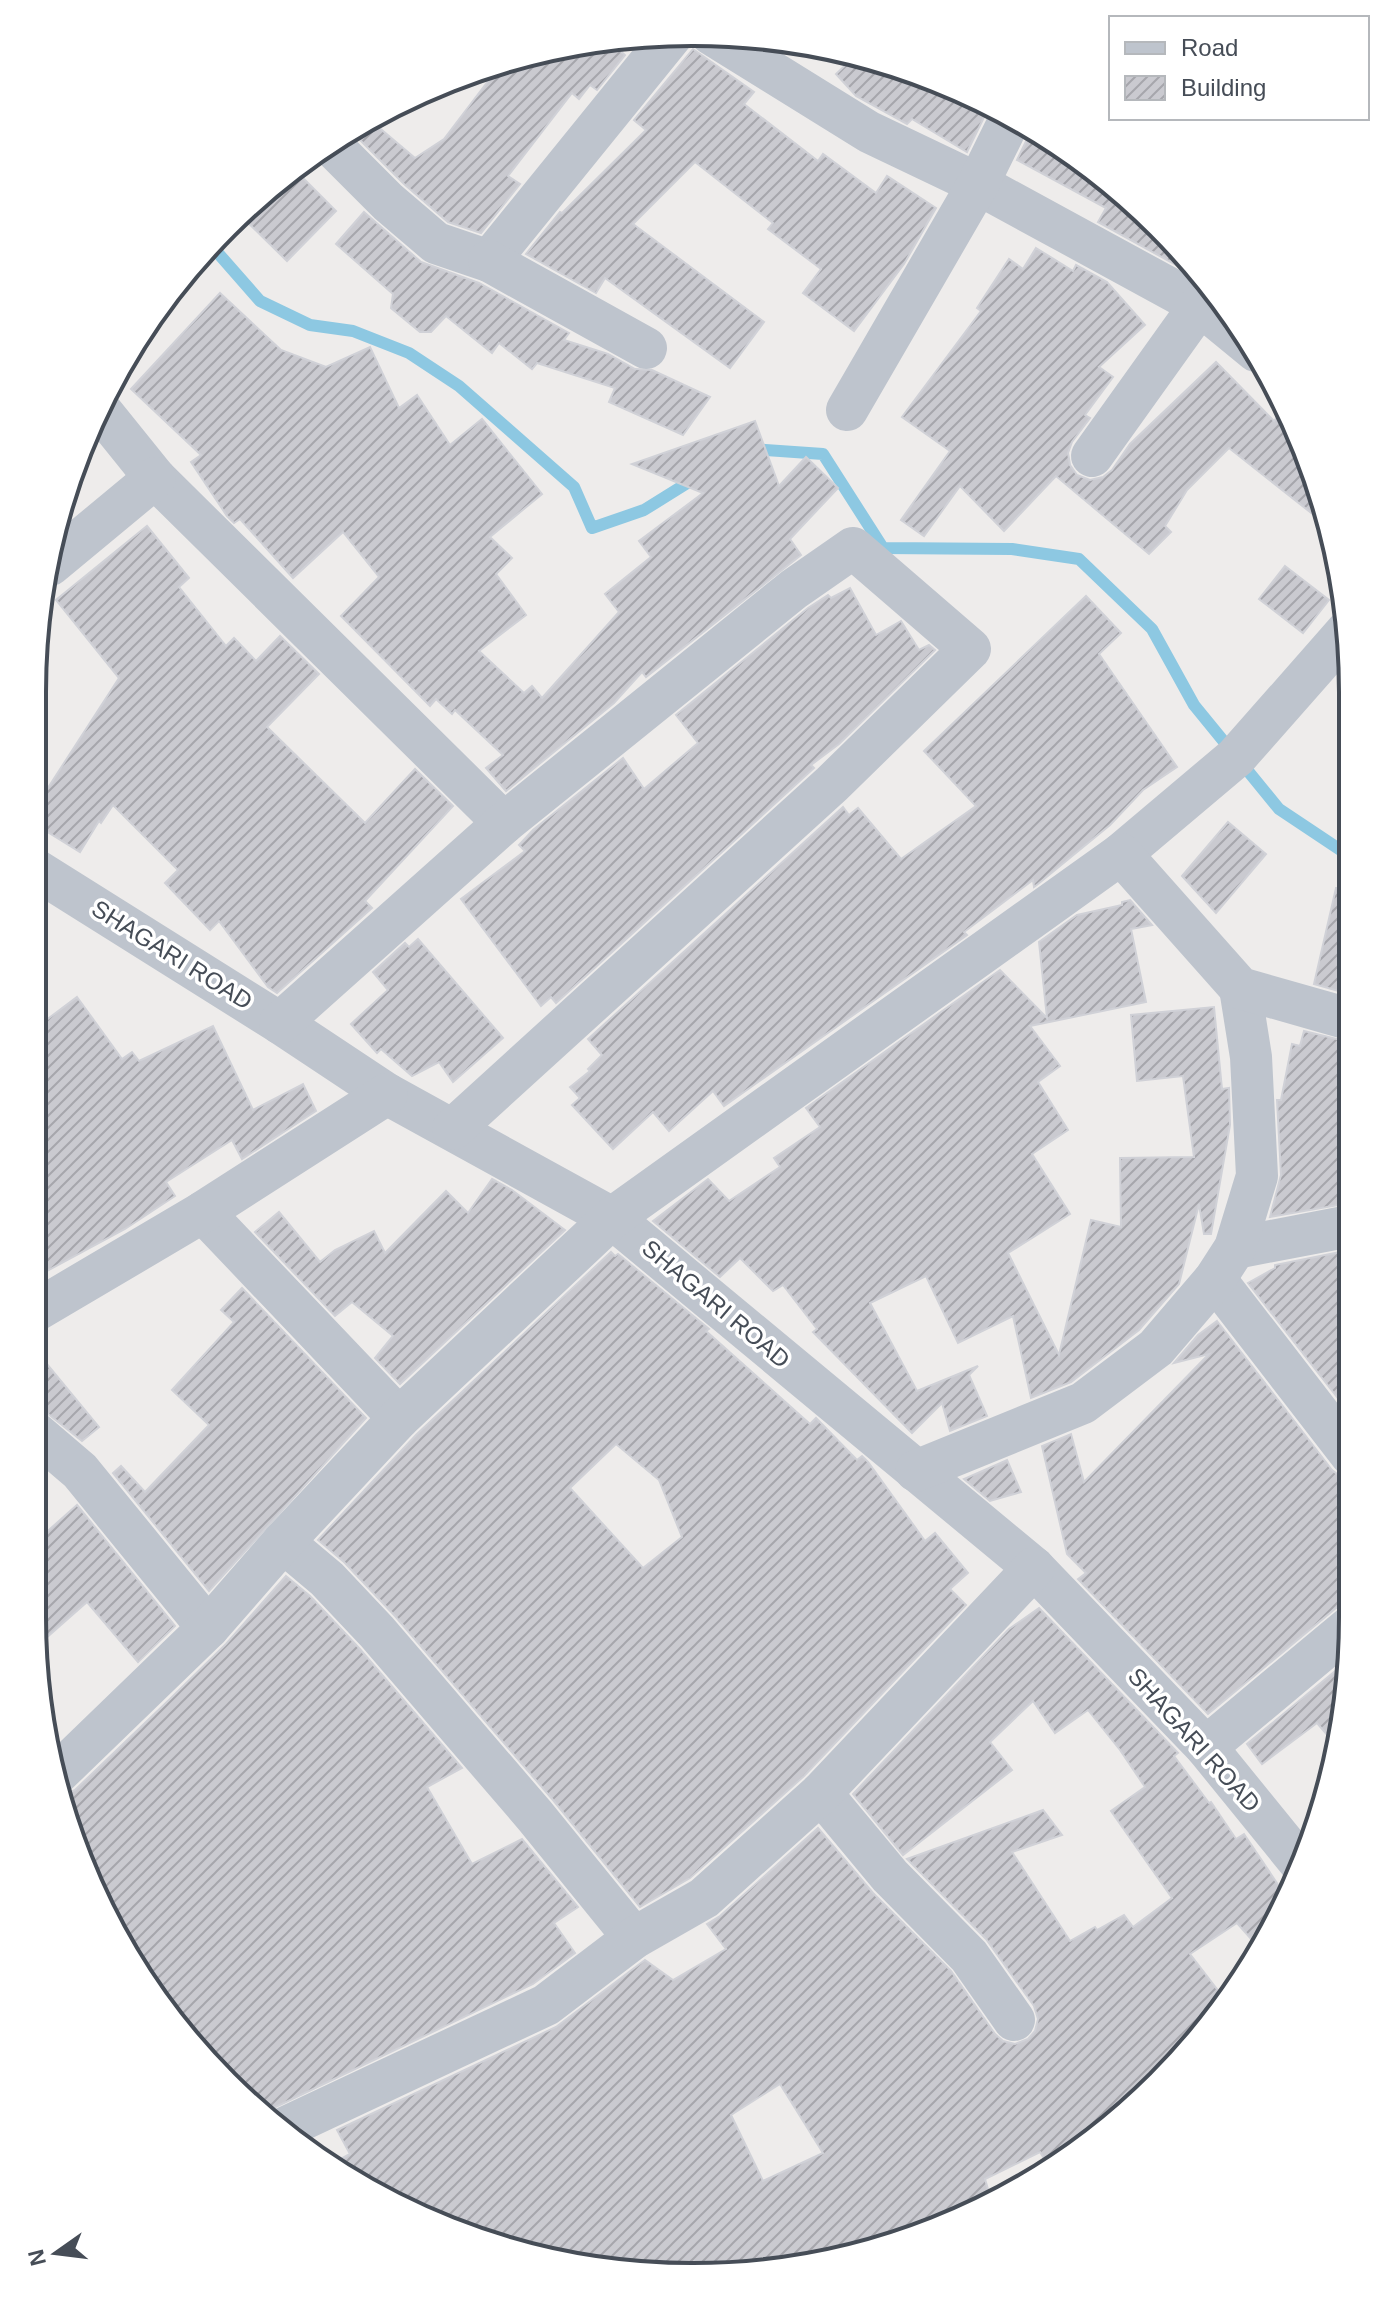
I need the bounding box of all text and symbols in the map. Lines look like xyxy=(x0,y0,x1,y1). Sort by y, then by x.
legend xyxy=(1109,16,1369,120)
text: Road xyxy=(1181,34,1238,61)
text: Building xyxy=(1181,74,1266,101)
street label: SHAGARI ROAD xyxy=(87,894,257,1015)
street label: SHAGARI ROAD xyxy=(637,1234,795,1373)
street label: SHAGARI ROAD xyxy=(1123,1662,1266,1817)
north arrow xyxy=(16,2213,96,2293)
text: N xyxy=(23,2247,51,2268)

